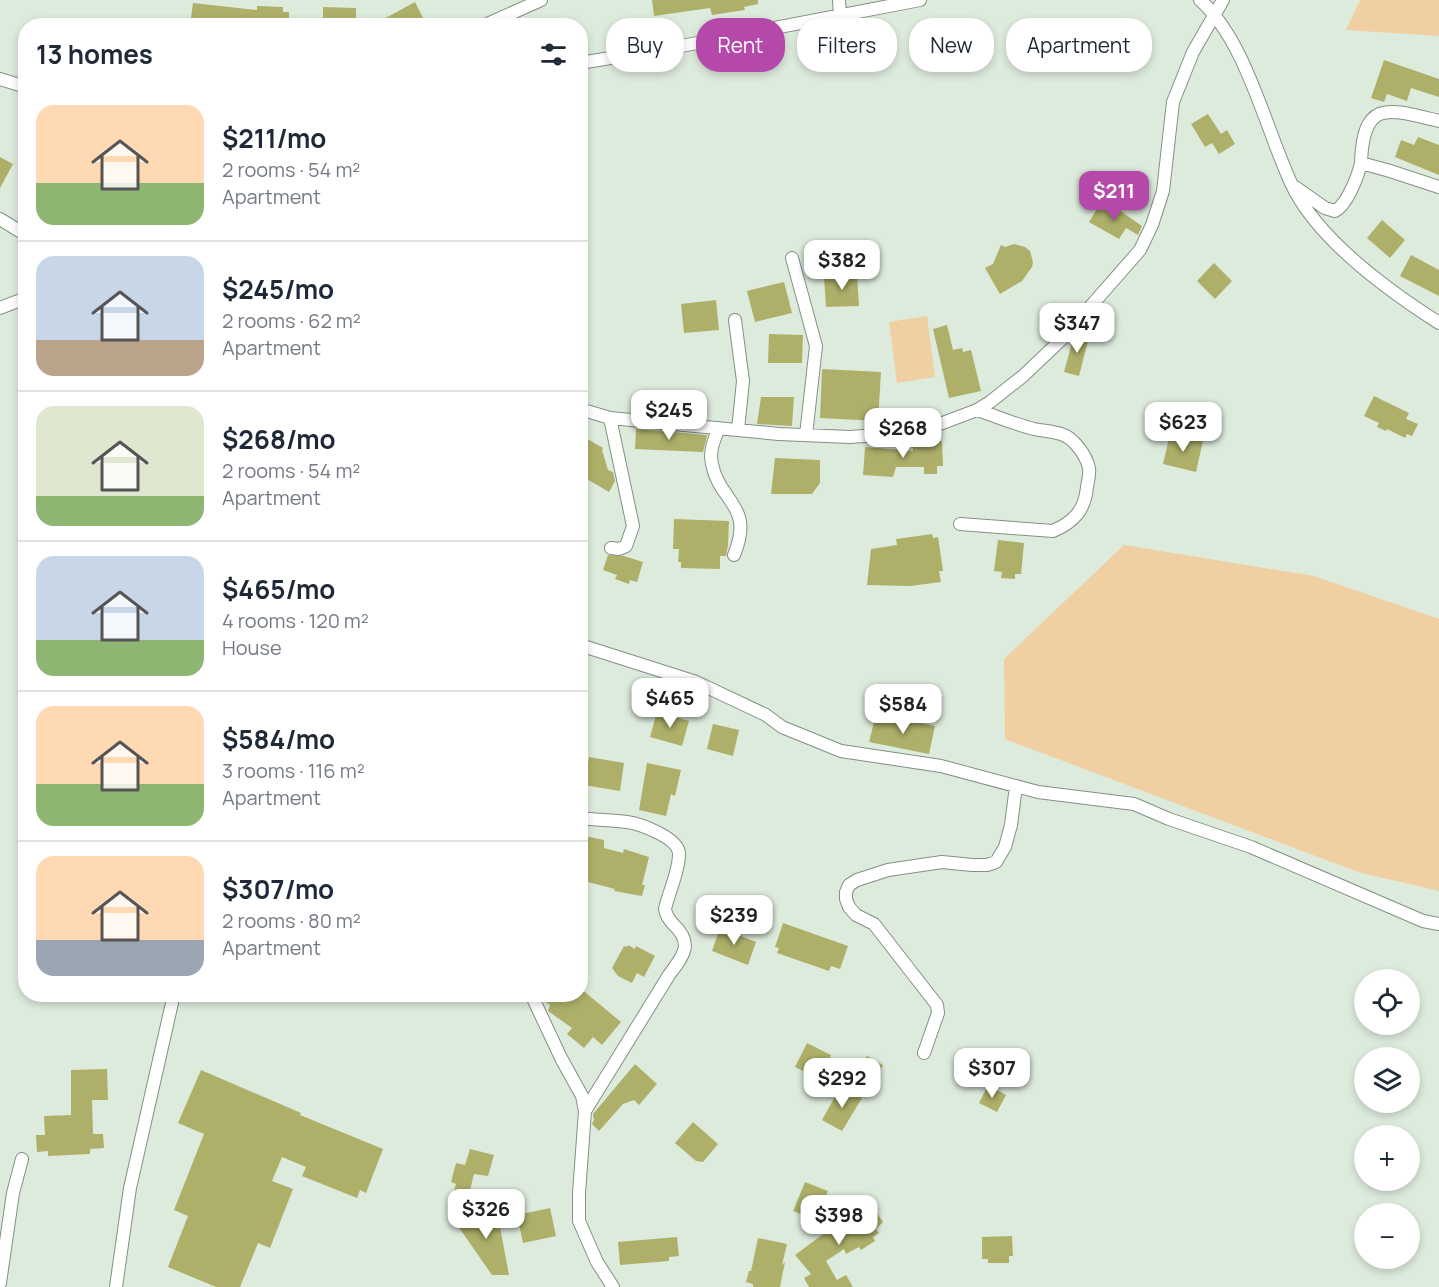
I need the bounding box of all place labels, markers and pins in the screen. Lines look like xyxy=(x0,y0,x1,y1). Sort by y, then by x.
pin: $211 xyxy=(1078,171,1150,222)
pin: $382 xyxy=(806,240,878,291)
pin: $347 xyxy=(1041,303,1113,354)
pin: $245 xyxy=(633,390,705,441)
pin: $623 xyxy=(1147,402,1219,453)
pin: $268 xyxy=(867,408,939,459)
pin: $465 xyxy=(634,678,706,729)
pin: $584 xyxy=(867,684,939,735)
pin: $239 xyxy=(698,895,770,946)
pin: $307 xyxy=(956,1048,1028,1099)
pin: $292 xyxy=(806,1058,878,1109)
pin: $326 xyxy=(450,1189,522,1240)
pin: $398 xyxy=(803,1195,875,1246)

